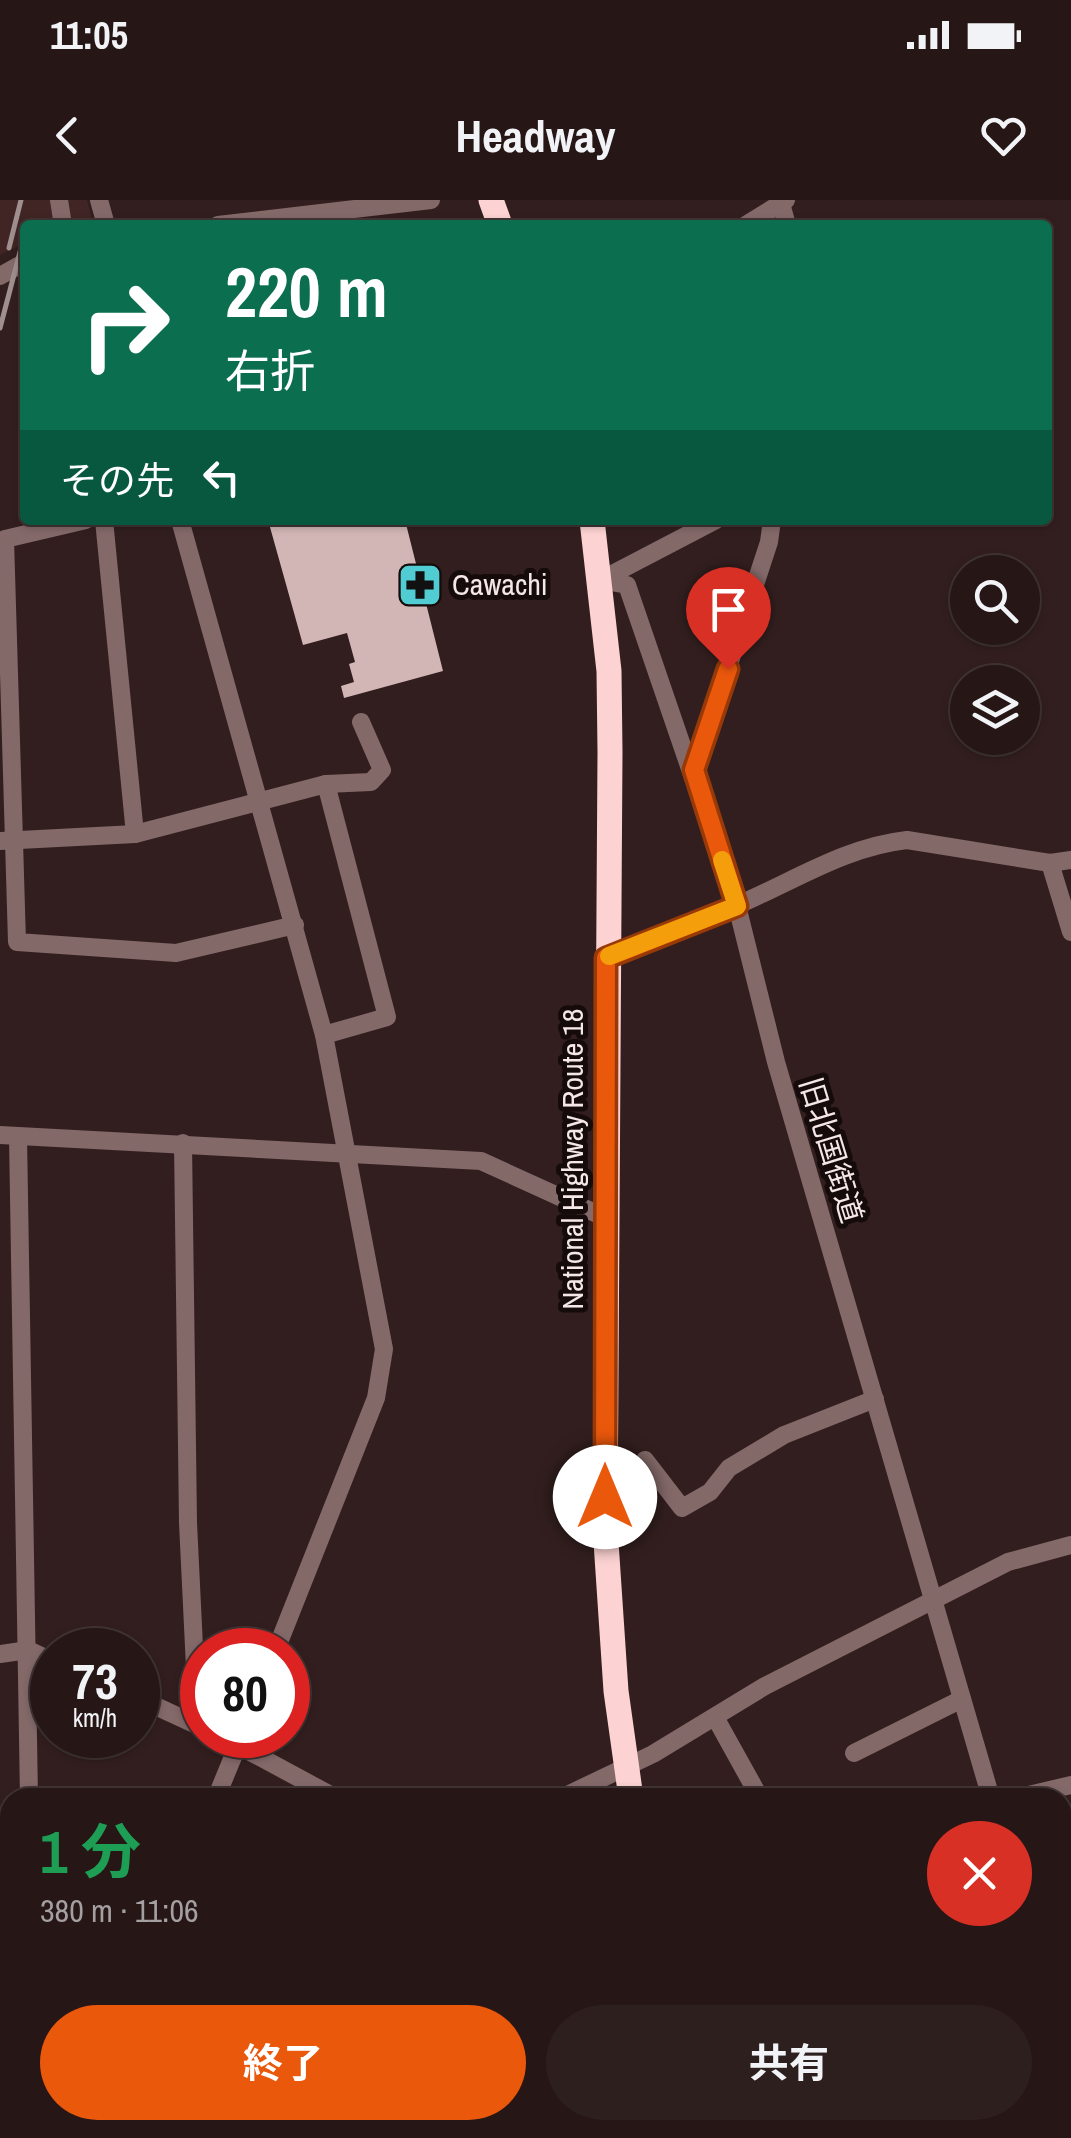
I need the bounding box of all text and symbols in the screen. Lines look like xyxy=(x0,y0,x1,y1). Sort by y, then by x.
text: 11:05 xyxy=(50,10,128,61)
text: Headway xyxy=(456,105,615,166)
icon: back xyxy=(40,108,95,163)
icon: heart xyxy=(976,108,1031,163)
text: 220 m xyxy=(225,245,388,339)
icon: right xyxy=(60,260,190,390)
text: 右折 xyxy=(225,340,315,401)
icon: left xyxy=(194,450,249,505)
text: その先 xyxy=(60,455,174,506)
map controls xyxy=(950,555,1040,755)
button: search xyxy=(950,555,1040,645)
pharmacy icon: Cawachi xyxy=(397,562,443,608)
place label: Cawachi xyxy=(452,564,548,604)
pin xyxy=(686,567,771,670)
icon: arrive xyxy=(701,582,756,637)
button: layers xyxy=(950,665,1040,755)
street label: National Highway Route 18 xyxy=(552,1009,592,1309)
street label: 旧北国街道 xyxy=(791,1072,873,1227)
position arrow xyxy=(553,1445,657,1549)
speed limit sign: 80 xyxy=(180,1628,310,1758)
text: 73 xyxy=(72,1647,118,1715)
text: km/h xyxy=(73,1701,117,1735)
text: 1 分 xyxy=(40,1811,141,1892)
button: close xyxy=(927,1821,1032,1926)
text: 380 m · 11:06 xyxy=(40,1889,199,1932)
button: 終了 xyxy=(40,2005,526,2120)
button: 共有 xyxy=(546,2005,1032,2120)

